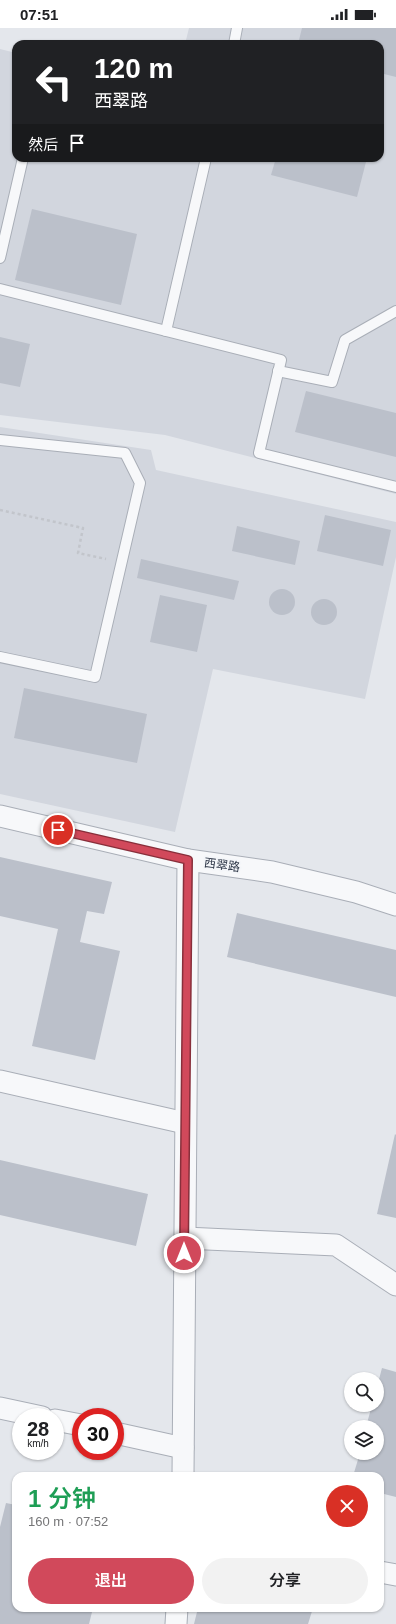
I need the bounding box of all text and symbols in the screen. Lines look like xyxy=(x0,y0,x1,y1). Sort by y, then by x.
text: 07:51 xyxy=(20,6,58,23)
text: 120 m xyxy=(94,53,173,84)
icon: left xyxy=(28,56,80,108)
text: 西翠路 xyxy=(94,91,148,111)
icon: arrive xyxy=(66,132,88,154)
text: 然后 xyxy=(28,136,58,153)
pin xyxy=(41,813,75,847)
icon: arrive xyxy=(47,819,69,841)
street label: 西翠路 xyxy=(203,856,241,874)
position arrow xyxy=(163,1232,205,1274)
map controls xyxy=(344,1372,384,1460)
button: search xyxy=(344,1372,384,1412)
speed limit sign: 30 xyxy=(72,1408,124,1460)
text: 28 xyxy=(27,1418,49,1440)
button: layers xyxy=(344,1420,384,1460)
text: km/h xyxy=(27,1438,49,1449)
text: 1 分钟 xyxy=(28,1485,96,1512)
button: close xyxy=(326,1485,368,1527)
text: 160 m · 07:52 xyxy=(28,1514,108,1529)
button: 退出 xyxy=(28,1558,194,1604)
button: 分享 xyxy=(202,1558,368,1604)

